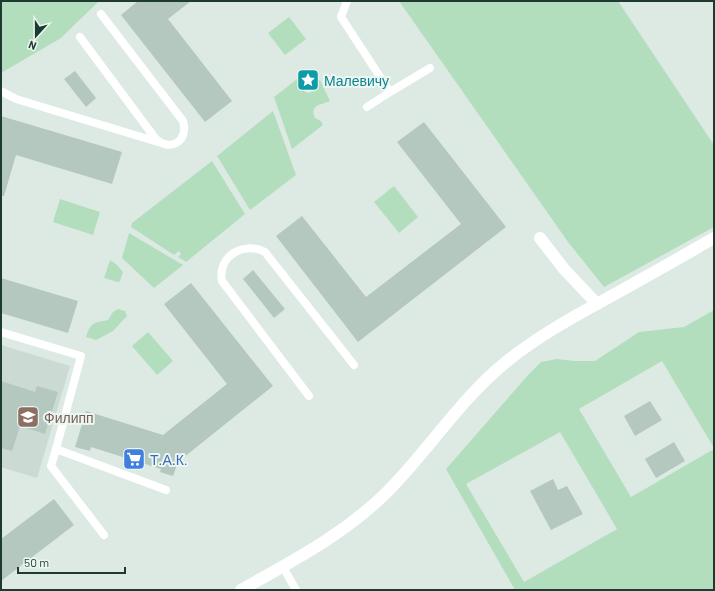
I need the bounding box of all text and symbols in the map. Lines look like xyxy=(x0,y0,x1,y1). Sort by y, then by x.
north arrow xyxy=(16,16,56,56)
text: N xyxy=(26,38,38,53)
place icon: Малевичу xyxy=(295,67,321,93)
place label: Малевичу xyxy=(324,72,389,89)
school or university icon: Филипп xyxy=(15,404,41,430)
place label: Филипп xyxy=(44,409,94,426)
supermarket icon: Т.А.К. xyxy=(121,446,147,472)
place label: Т.А.К. xyxy=(150,451,188,468)
scale bar xyxy=(18,549,125,575)
text: 50 m xyxy=(24,555,49,569)

